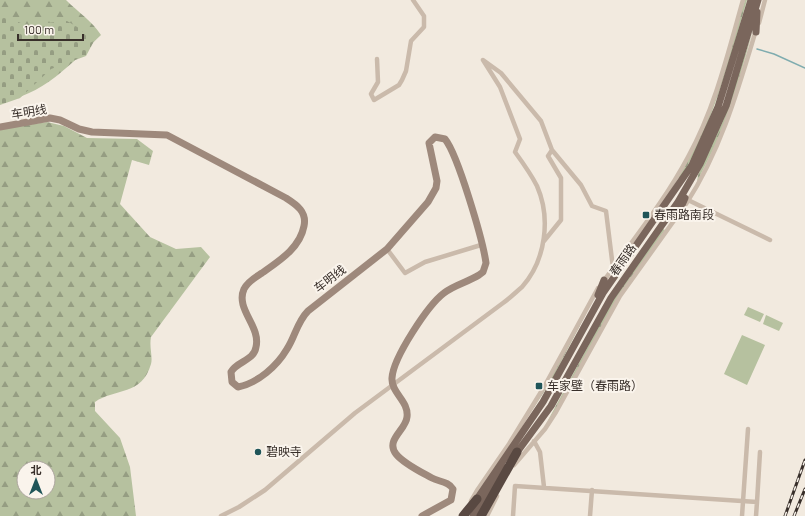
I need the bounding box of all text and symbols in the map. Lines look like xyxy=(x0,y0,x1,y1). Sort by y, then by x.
scale bar xyxy=(18,16,83,42)
text: 100 m xyxy=(24,22,54,36)
street label: 车明线 xyxy=(10,101,48,121)
place label: 春雨路南段 xyxy=(654,207,714,221)
marker: 春雨路南段 xyxy=(641,210,651,220)
street label: 春雨路 xyxy=(606,241,638,278)
street label: 车明线 xyxy=(311,262,348,295)
place label: 车家壁（春雨路） xyxy=(547,378,643,392)
marker: 车家壁（春雨路） xyxy=(534,381,544,391)
place label: 碧映寺 xyxy=(266,444,302,458)
marker: 碧映寺 xyxy=(253,447,263,457)
north arrow xyxy=(16,460,56,500)
text: 北 xyxy=(31,463,42,476)

